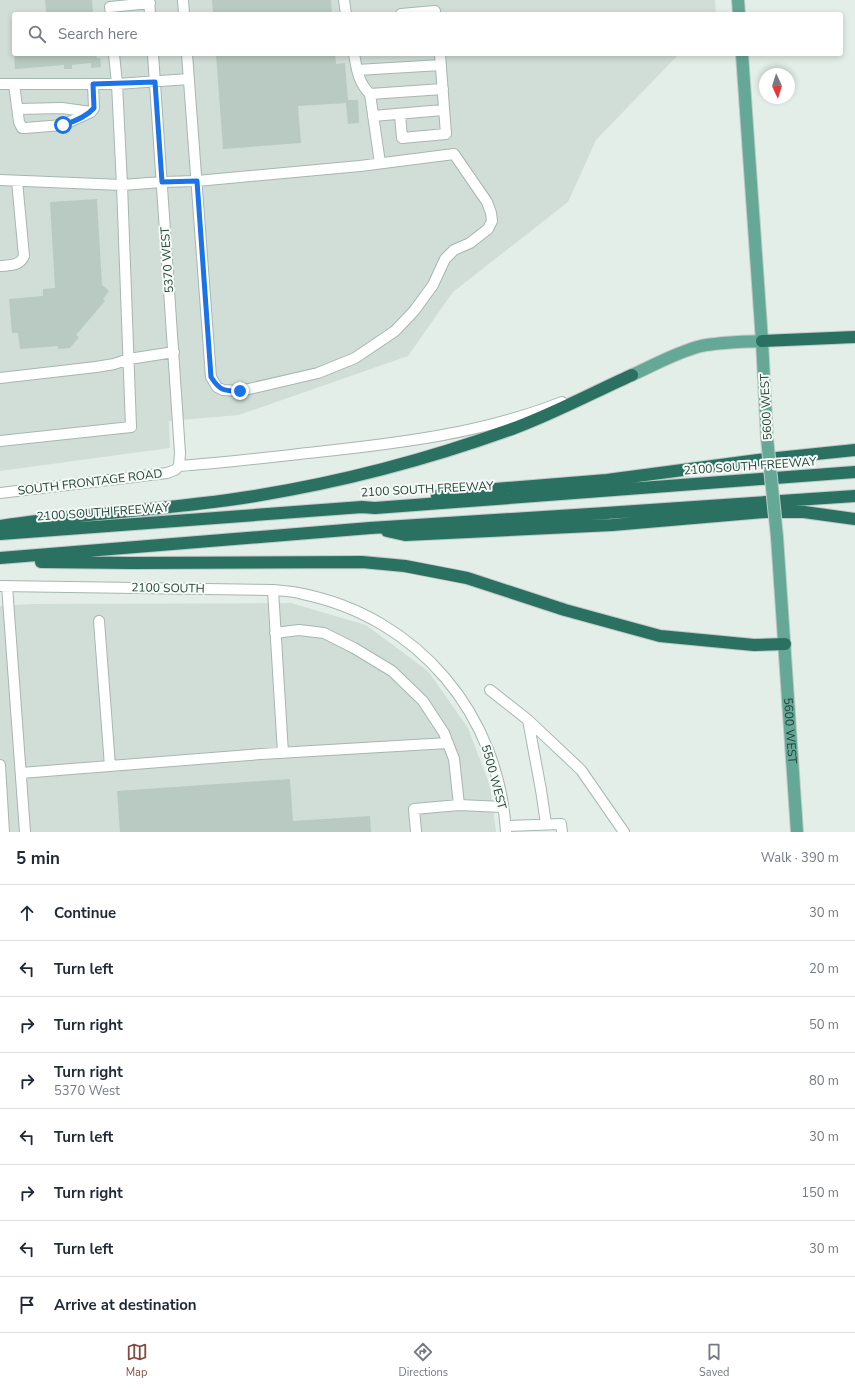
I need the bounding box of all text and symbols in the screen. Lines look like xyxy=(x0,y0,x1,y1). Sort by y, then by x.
search box xyxy=(12,12,843,56)
icon: search xyxy=(26,23,48,45)
text: Search here xyxy=(58,24,138,44)
north arrow xyxy=(759,68,795,104)
route start xyxy=(54,116,72,134)
street label: 5370 WEST xyxy=(157,226,177,294)
street label: 5600 WEST xyxy=(756,373,776,441)
route end xyxy=(231,382,249,400)
street label: 2100 SOUTH FREEWAY xyxy=(683,453,818,479)
street label: SOUTH FRONTAGE ROAD xyxy=(17,465,163,499)
street label: 2100 SOUTH FREEWAY xyxy=(360,477,495,500)
street label: 2100 SOUTH FREEWAY xyxy=(36,499,171,525)
street label: 2100 SOUTH xyxy=(131,579,205,597)
street label: 5600 WEST xyxy=(780,697,800,765)
street label: 5500 WEST xyxy=(478,743,511,812)
text: 5 min xyxy=(16,847,60,870)
text: Walk · 390 m xyxy=(761,849,839,867)
icon: ahead xyxy=(16,902,38,924)
text: Continue xyxy=(54,903,116,923)
text: 30 m xyxy=(809,904,839,922)
icon: left xyxy=(16,958,38,980)
text: Turn left xyxy=(54,959,113,979)
text: 20 m xyxy=(809,960,839,978)
icon: right xyxy=(16,1014,38,1036)
text: Turn right xyxy=(54,1015,123,1035)
text: 50 m xyxy=(809,1016,839,1034)
text: Turn right xyxy=(54,1062,123,1082)
icon: right xyxy=(16,1070,38,1092)
text: 80 m xyxy=(809,1072,839,1090)
text: 5370 West xyxy=(54,1082,120,1100)
icon: left xyxy=(16,1126,38,1148)
text: Turn left xyxy=(54,1127,113,1147)
text: 30 m xyxy=(809,1128,839,1146)
icon: right xyxy=(16,1182,38,1204)
text: Turn right xyxy=(54,1183,123,1203)
text: 150 m xyxy=(801,1184,839,1202)
icon: left xyxy=(16,1238,38,1260)
text: Turn left xyxy=(54,1239,113,1259)
text: 30 m xyxy=(809,1240,839,1258)
icon: arrive xyxy=(16,1294,38,1316)
text: Arrive at destination xyxy=(54,1295,197,1315)
tab: Map xyxy=(126,1341,148,1380)
tab: Directions xyxy=(399,1341,448,1380)
tab: Saved xyxy=(699,1341,729,1380)

